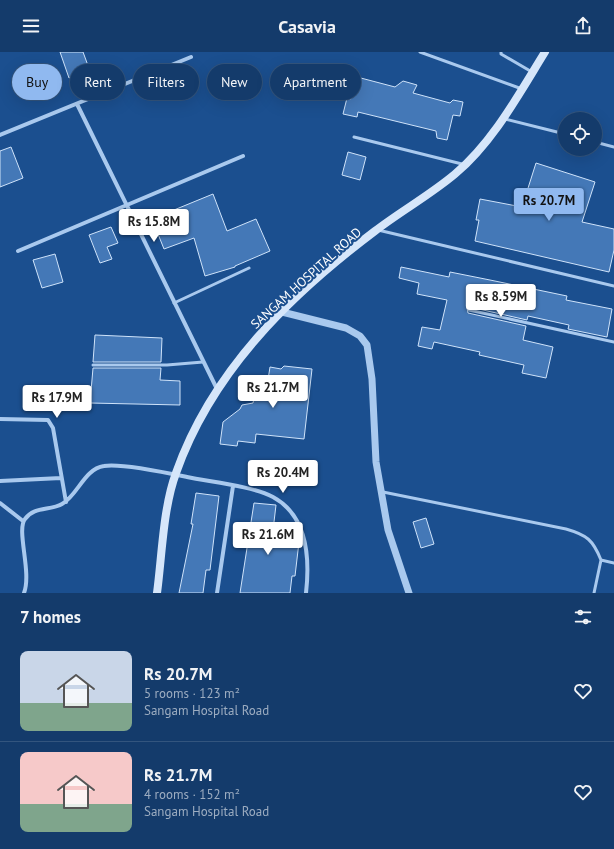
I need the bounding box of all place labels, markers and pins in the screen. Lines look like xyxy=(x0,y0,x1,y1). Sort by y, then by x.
pin: Rs 20.7M xyxy=(508,188,590,222)
pin: Rs 15.8M xyxy=(113,209,195,243)
pin: Rs 8.59M xyxy=(460,284,542,318)
pin: Rs 21.7M xyxy=(232,375,314,409)
pin: Rs 17.9M xyxy=(16,385,98,419)
pin: Rs 20.4M xyxy=(242,460,324,494)
pin: Rs 21.6M xyxy=(227,522,309,556)

